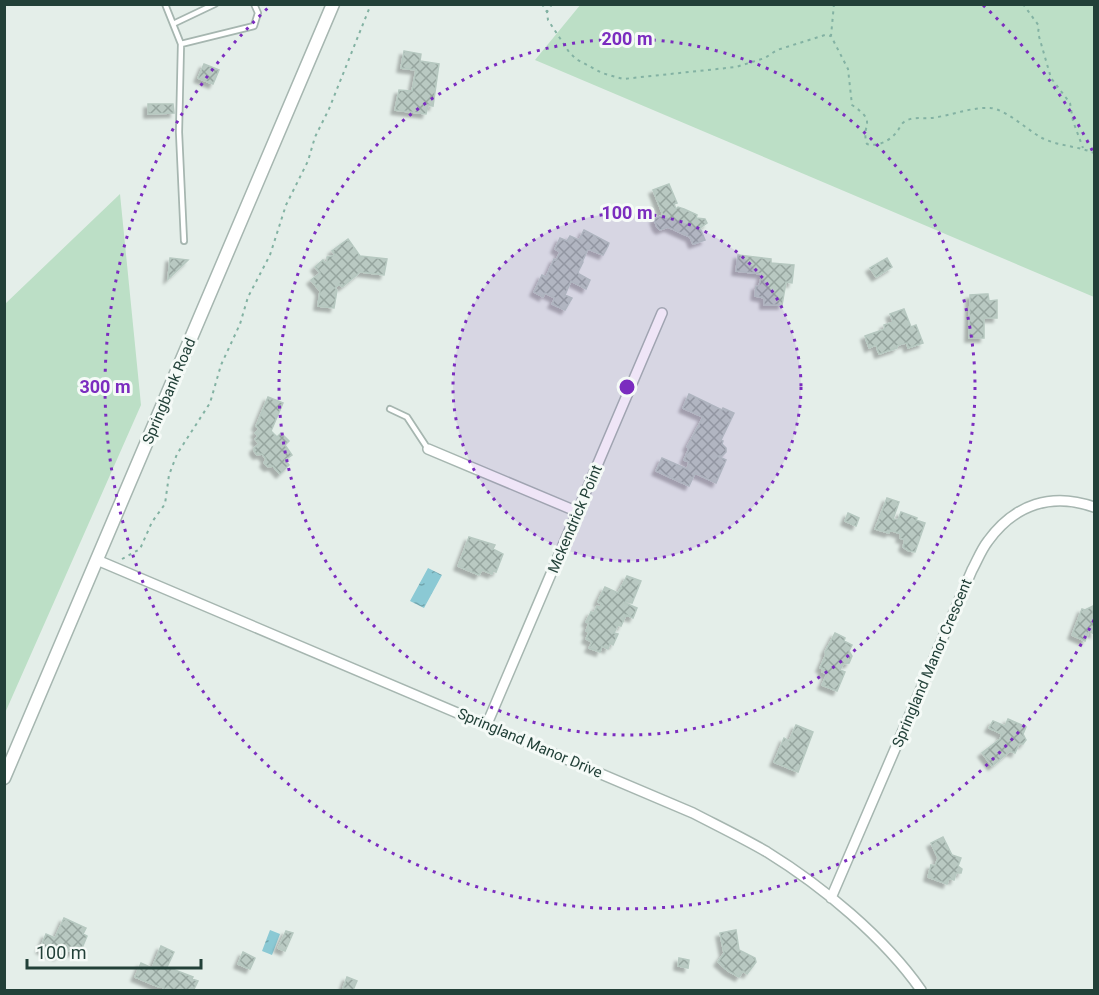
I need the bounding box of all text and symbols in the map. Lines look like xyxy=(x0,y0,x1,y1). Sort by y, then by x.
text: 200 m xyxy=(601,28,653,49)
text: 100 m xyxy=(601,202,653,223)
street label: Springbank Road xyxy=(139,335,199,447)
text: 300 m xyxy=(79,376,131,397)
centre of rings xyxy=(617,377,637,397)
street label: Mckendrick Point xyxy=(544,462,606,576)
street label: Springland Manor Crescent xyxy=(888,576,976,750)
street label: Springland Manor Drive xyxy=(455,704,605,782)
scale bar xyxy=(27,932,201,970)
text: 100 m xyxy=(36,942,87,963)

